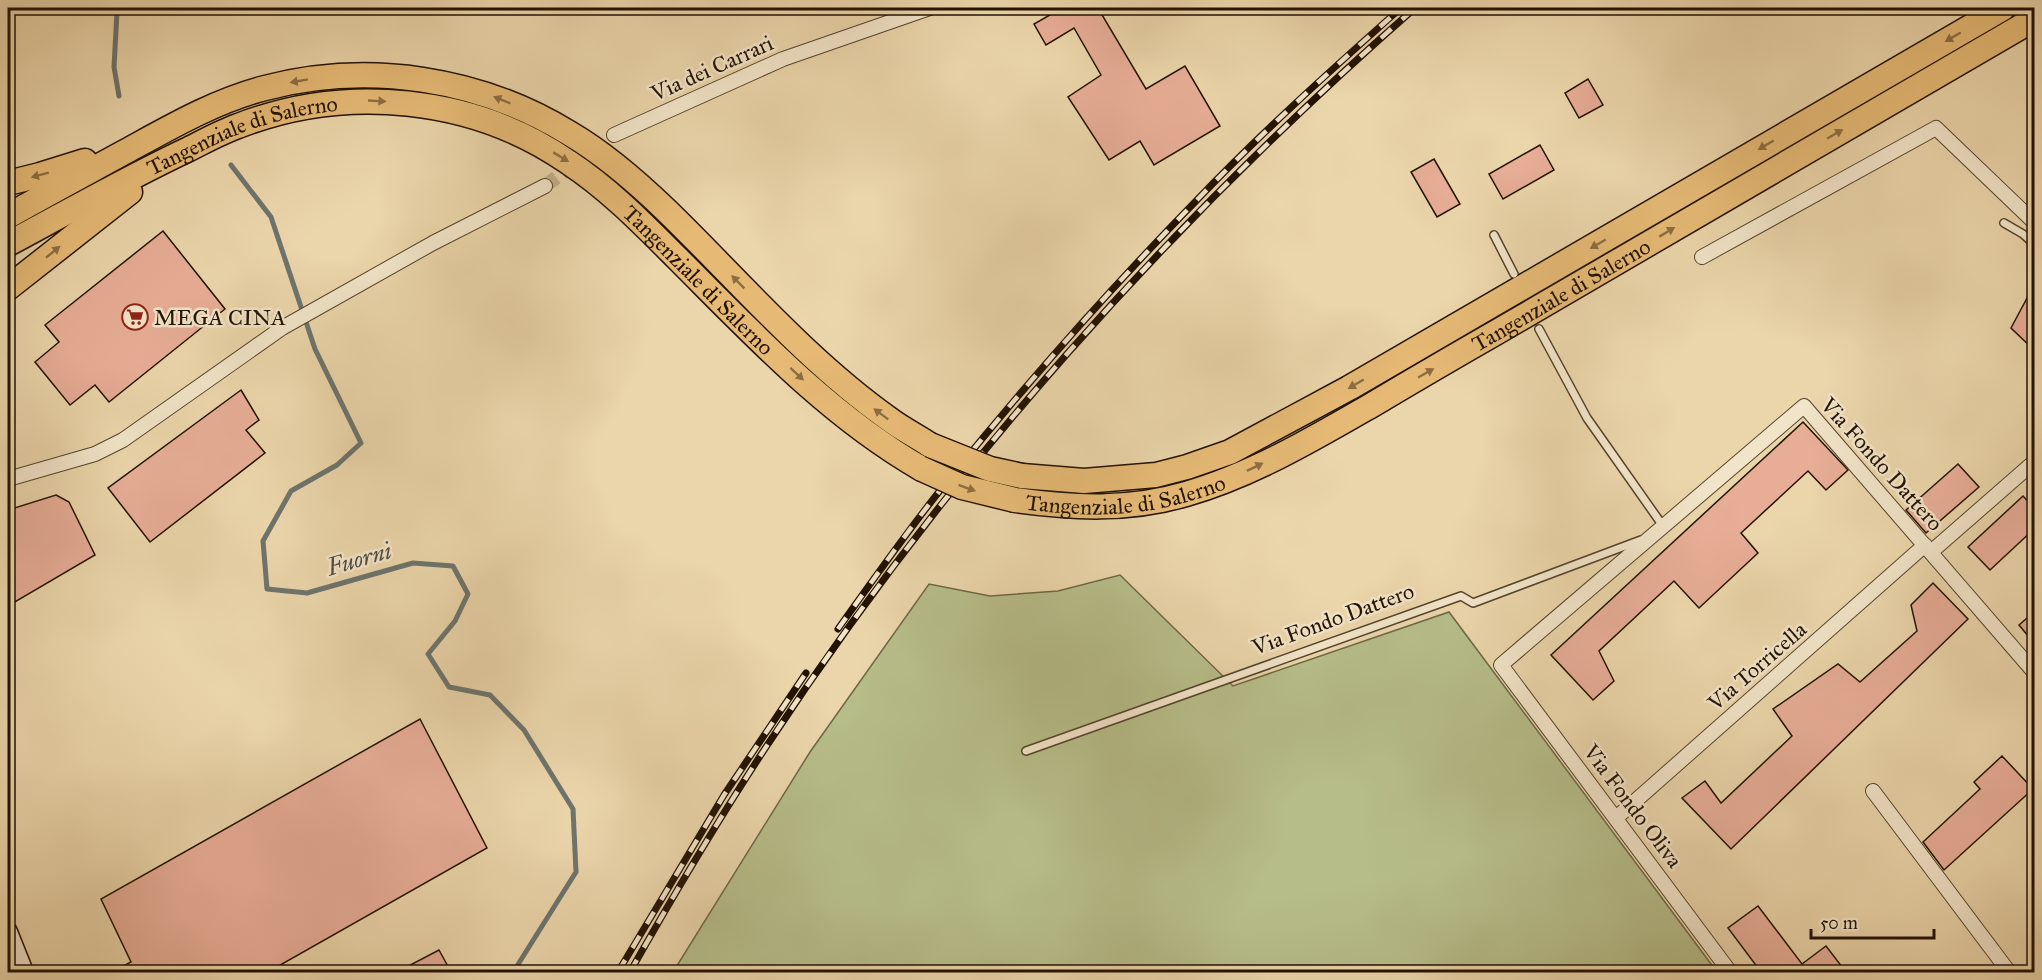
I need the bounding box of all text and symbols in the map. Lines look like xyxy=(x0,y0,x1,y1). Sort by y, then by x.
street label: Via dei Carrari xyxy=(646,29,777,107)
one-way arrow xyxy=(1944,32,1961,42)
one-way arrow xyxy=(290,77,309,86)
street label: Tangenziale di Salerno xyxy=(142,89,339,181)
one-way arrow xyxy=(493,95,511,105)
one-way arrow xyxy=(367,97,386,106)
one-way arrow xyxy=(1827,129,1844,139)
one-way arrow xyxy=(1758,140,1774,151)
one-way arrow xyxy=(553,152,569,163)
one-way arrow xyxy=(31,171,49,180)
street label: Tangenziale di Salerno xyxy=(618,199,780,361)
one-way arrow xyxy=(1659,227,1675,238)
street label: Tangenziale di Salerno xyxy=(1467,232,1655,357)
one-way arrow xyxy=(1589,239,1606,249)
one-way arrow xyxy=(45,245,61,258)
one-way arrow xyxy=(731,275,745,289)
supermarket icon: MEGA CINA xyxy=(120,302,150,332)
place label: MEGA CINA xyxy=(154,304,286,331)
one-way arrow xyxy=(789,367,804,380)
one-way arrow xyxy=(1418,368,1434,379)
one-way arrow xyxy=(1347,379,1364,389)
street label: Via Fondo Dattero xyxy=(1814,391,1949,536)
one-way arrow xyxy=(873,407,889,420)
one-way arrow xyxy=(1247,463,1264,472)
street label: Tangenziale di Salerno xyxy=(1024,468,1229,520)
one-way arrow xyxy=(958,484,976,493)
water label: Fuorni xyxy=(322,535,395,583)
street label: Via Fondo Dattero xyxy=(1247,577,1418,661)
street label: Via Torricella xyxy=(1701,615,1812,717)
street label: Via Fondo Oliva xyxy=(1577,738,1689,874)
scale bar xyxy=(1811,902,1934,940)
text: 50 m xyxy=(1820,912,1858,934)

